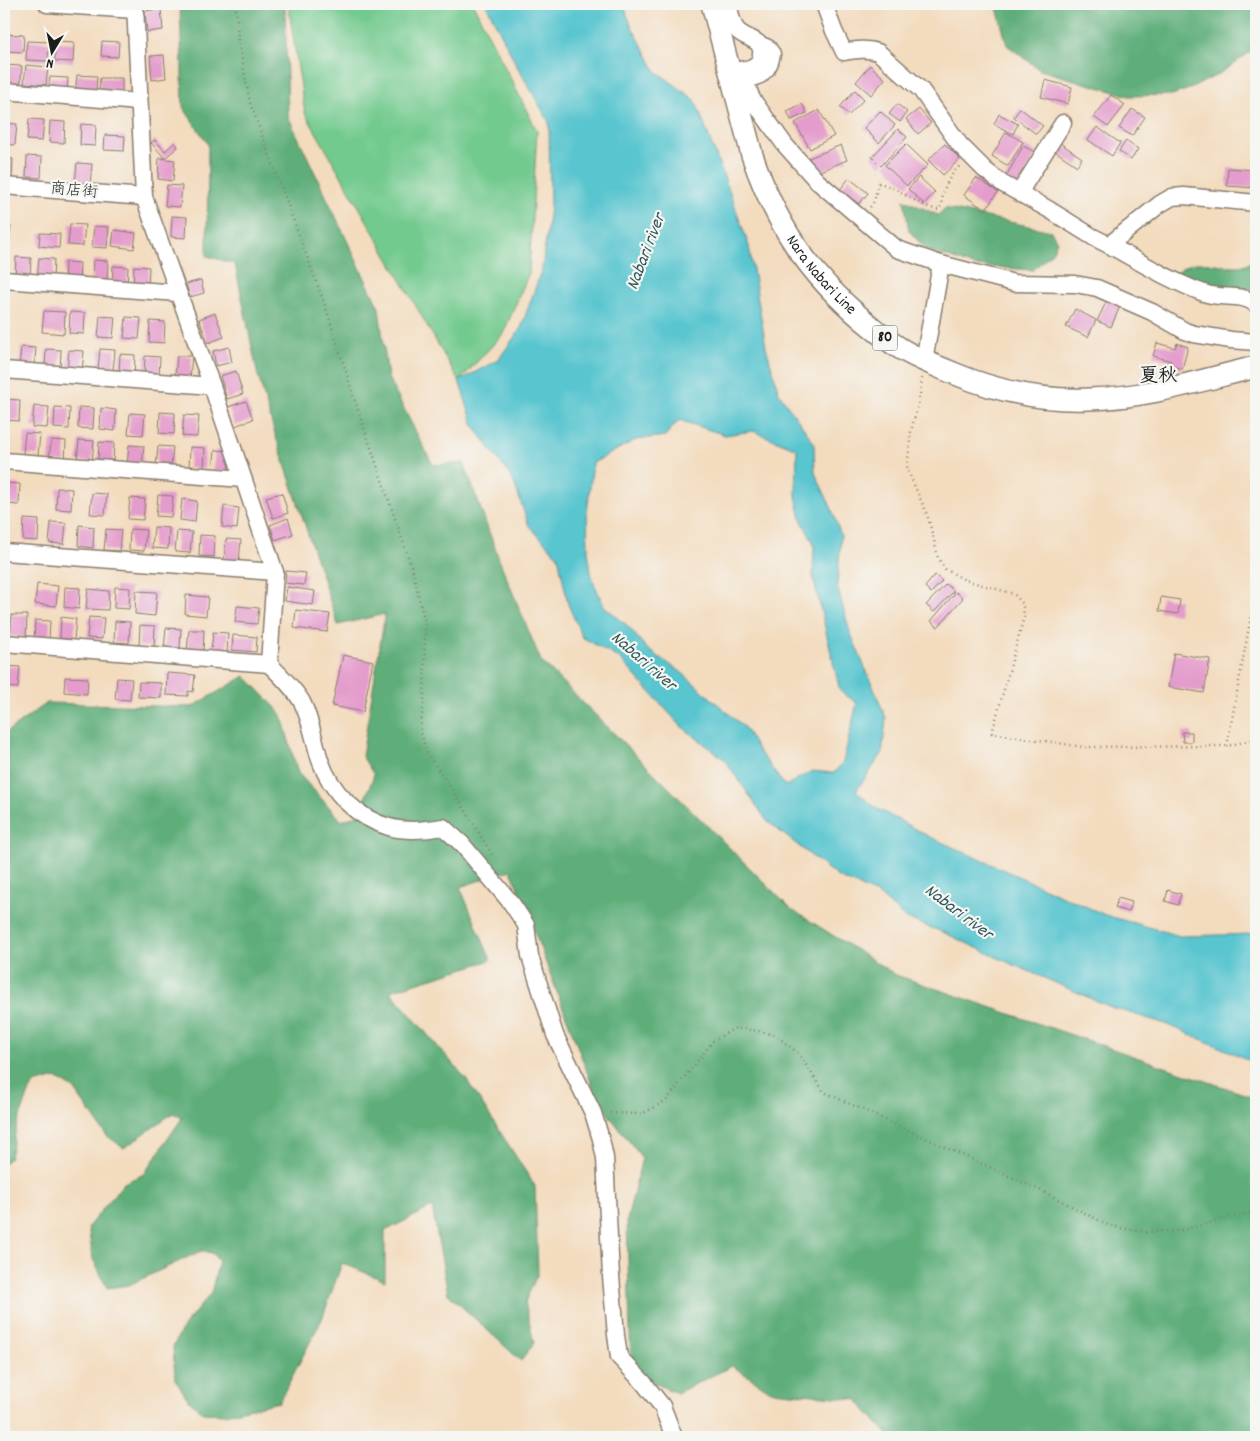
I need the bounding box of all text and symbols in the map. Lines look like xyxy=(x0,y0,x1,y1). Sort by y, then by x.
north arrow xyxy=(28,28,78,78)
text: N xyxy=(45,52,55,73)
street label: 商店街 xyxy=(49,177,99,205)
water label: Nabari river xyxy=(621,208,674,294)
street label: Nara Nabari Line xyxy=(780,231,861,320)
road number: 80 xyxy=(872,326,898,350)
district label: 夏秋 xyxy=(1139,364,1178,391)
water label: Nabari river xyxy=(605,626,683,699)
water label: Nabari river xyxy=(919,879,999,948)

